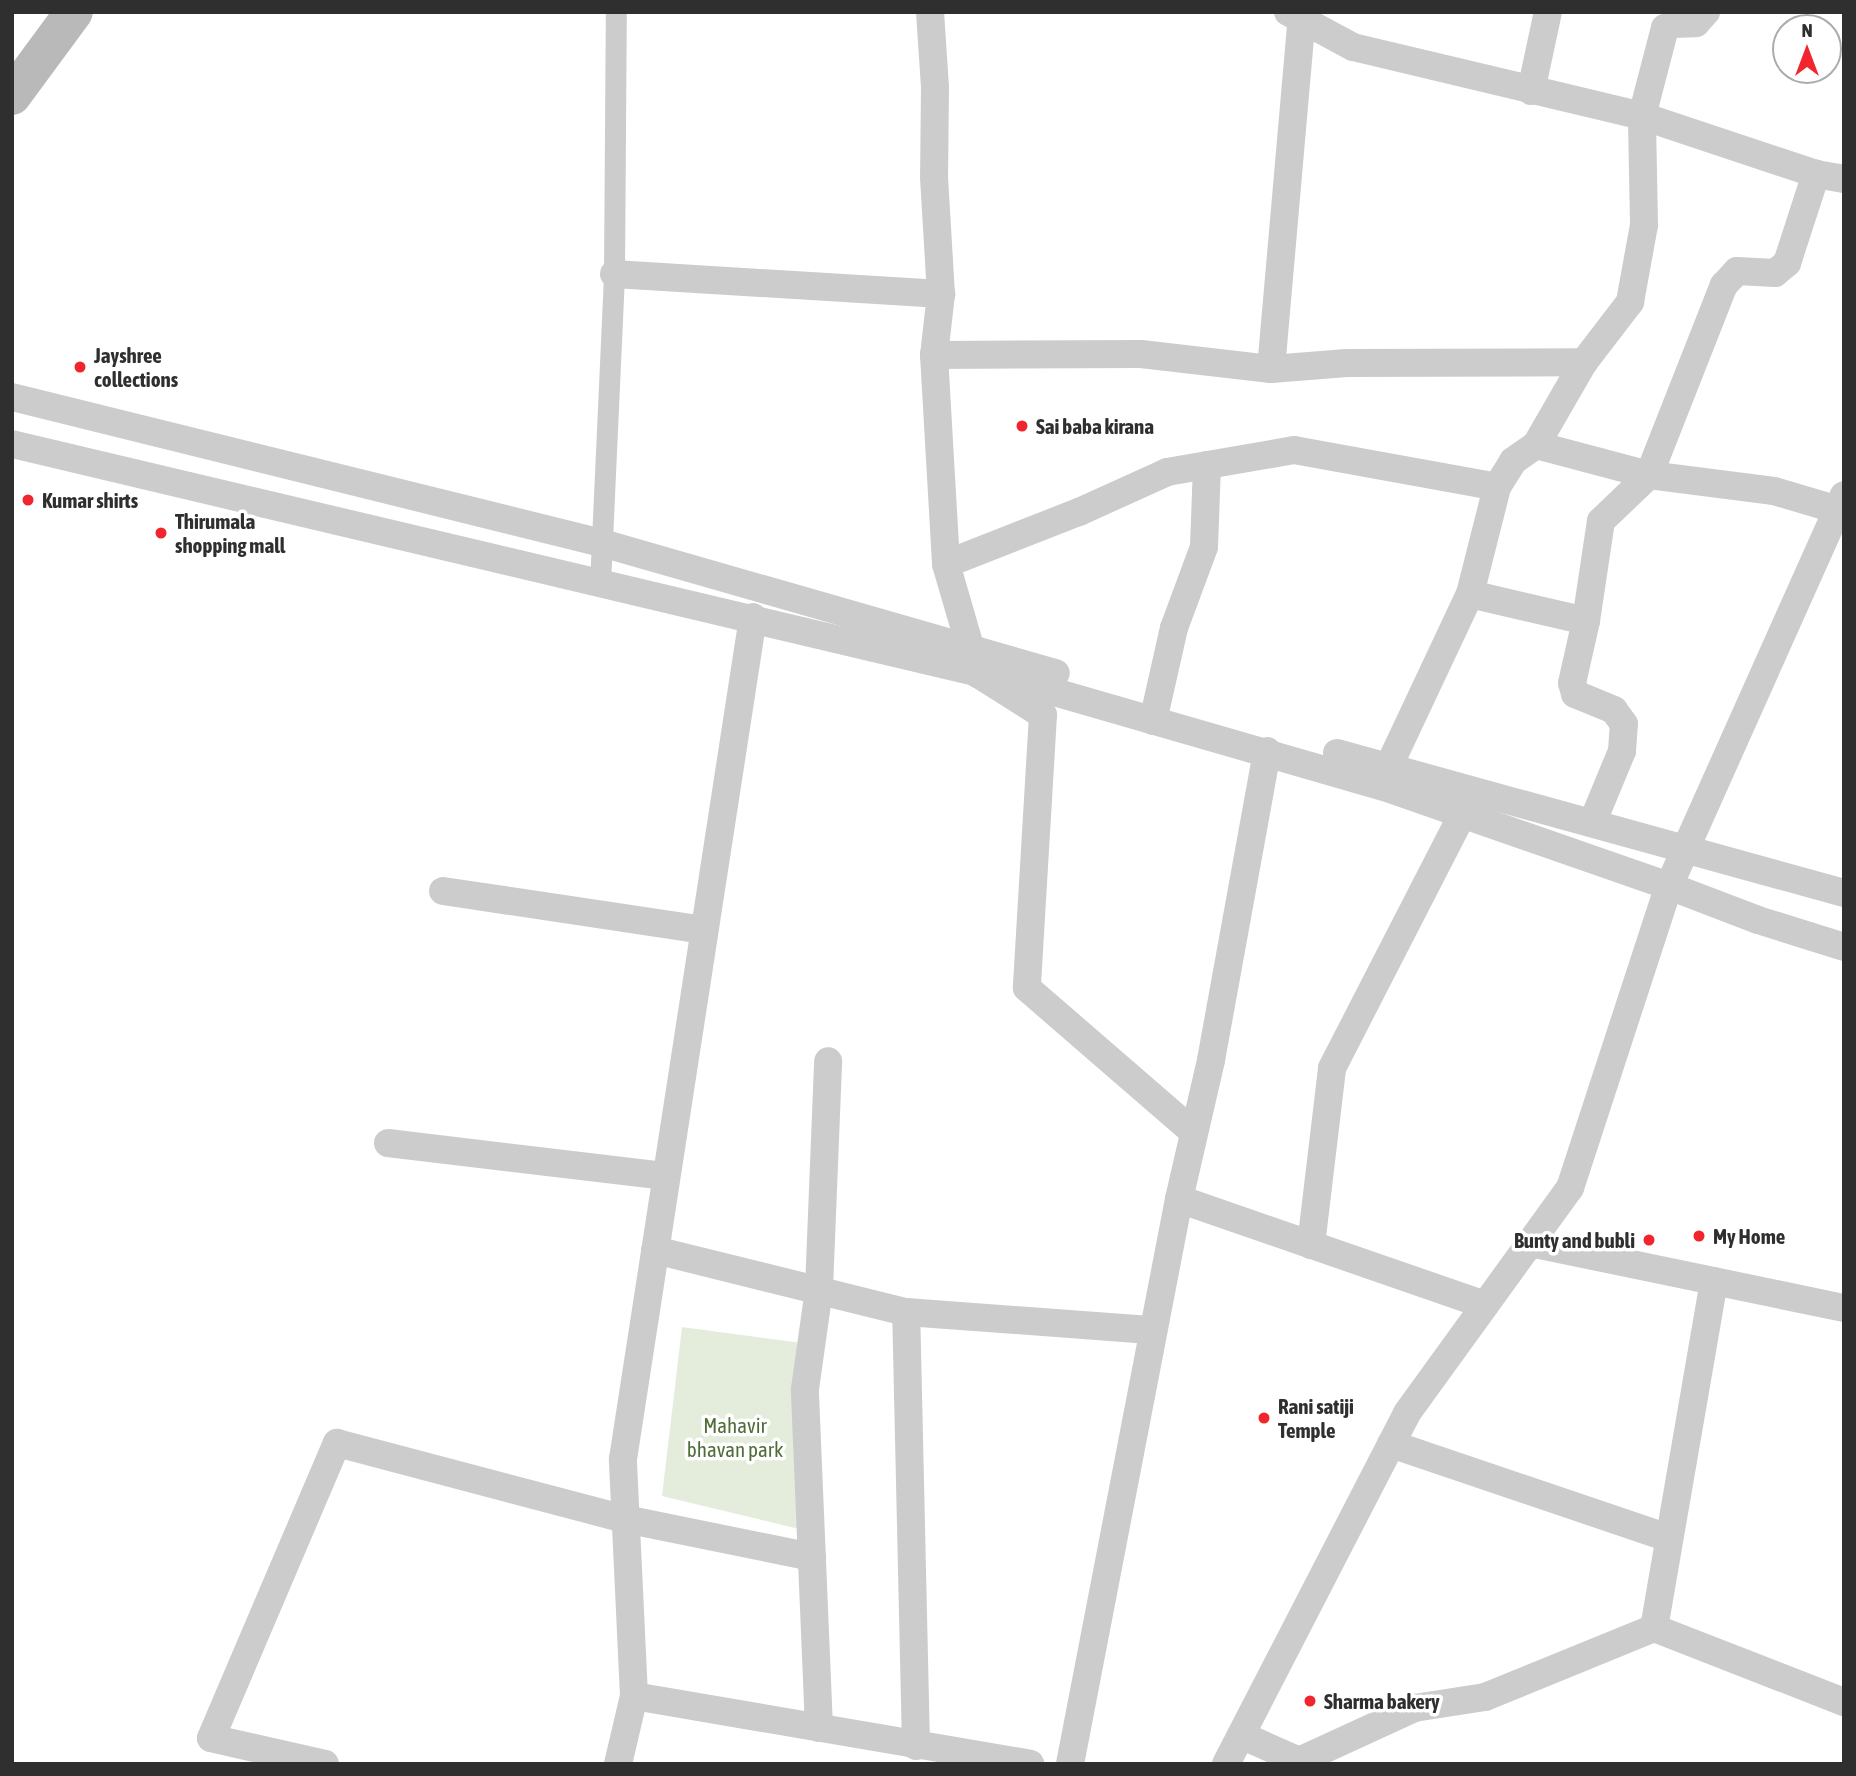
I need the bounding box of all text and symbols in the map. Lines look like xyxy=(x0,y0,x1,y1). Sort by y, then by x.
north arrow xyxy=(1772,14,1842,84)
text: N xyxy=(1801,19,1813,41)
place label: Jayshree collections xyxy=(94,342,178,392)
marker: Jayshree collections xyxy=(72,359,88,375)
place label: Sai baba kirana xyxy=(1036,413,1154,439)
marker: Sai baba kirana xyxy=(1014,418,1030,434)
place label: Kumar shirts xyxy=(42,487,138,513)
marker: Kumar shirts xyxy=(20,492,36,508)
place label: Thirumala shopping mall xyxy=(175,508,285,558)
marker: Thirumala shopping mall xyxy=(153,525,169,541)
place label: My Home xyxy=(1713,1223,1785,1249)
place label: Bunty and bubli xyxy=(1514,1227,1635,1253)
marker: My Home xyxy=(1691,1228,1707,1244)
marker: Bunty and bubli xyxy=(1641,1232,1657,1248)
place label: Rani satiji Temple xyxy=(1278,1393,1354,1443)
marker: Rani satiji Temple xyxy=(1256,1410,1272,1426)
park label: Mahavir bhavan park xyxy=(687,1412,783,1462)
place label: Sharma bakery xyxy=(1324,1688,1440,1714)
marker: Sharma bakery xyxy=(1302,1693,1318,1709)

